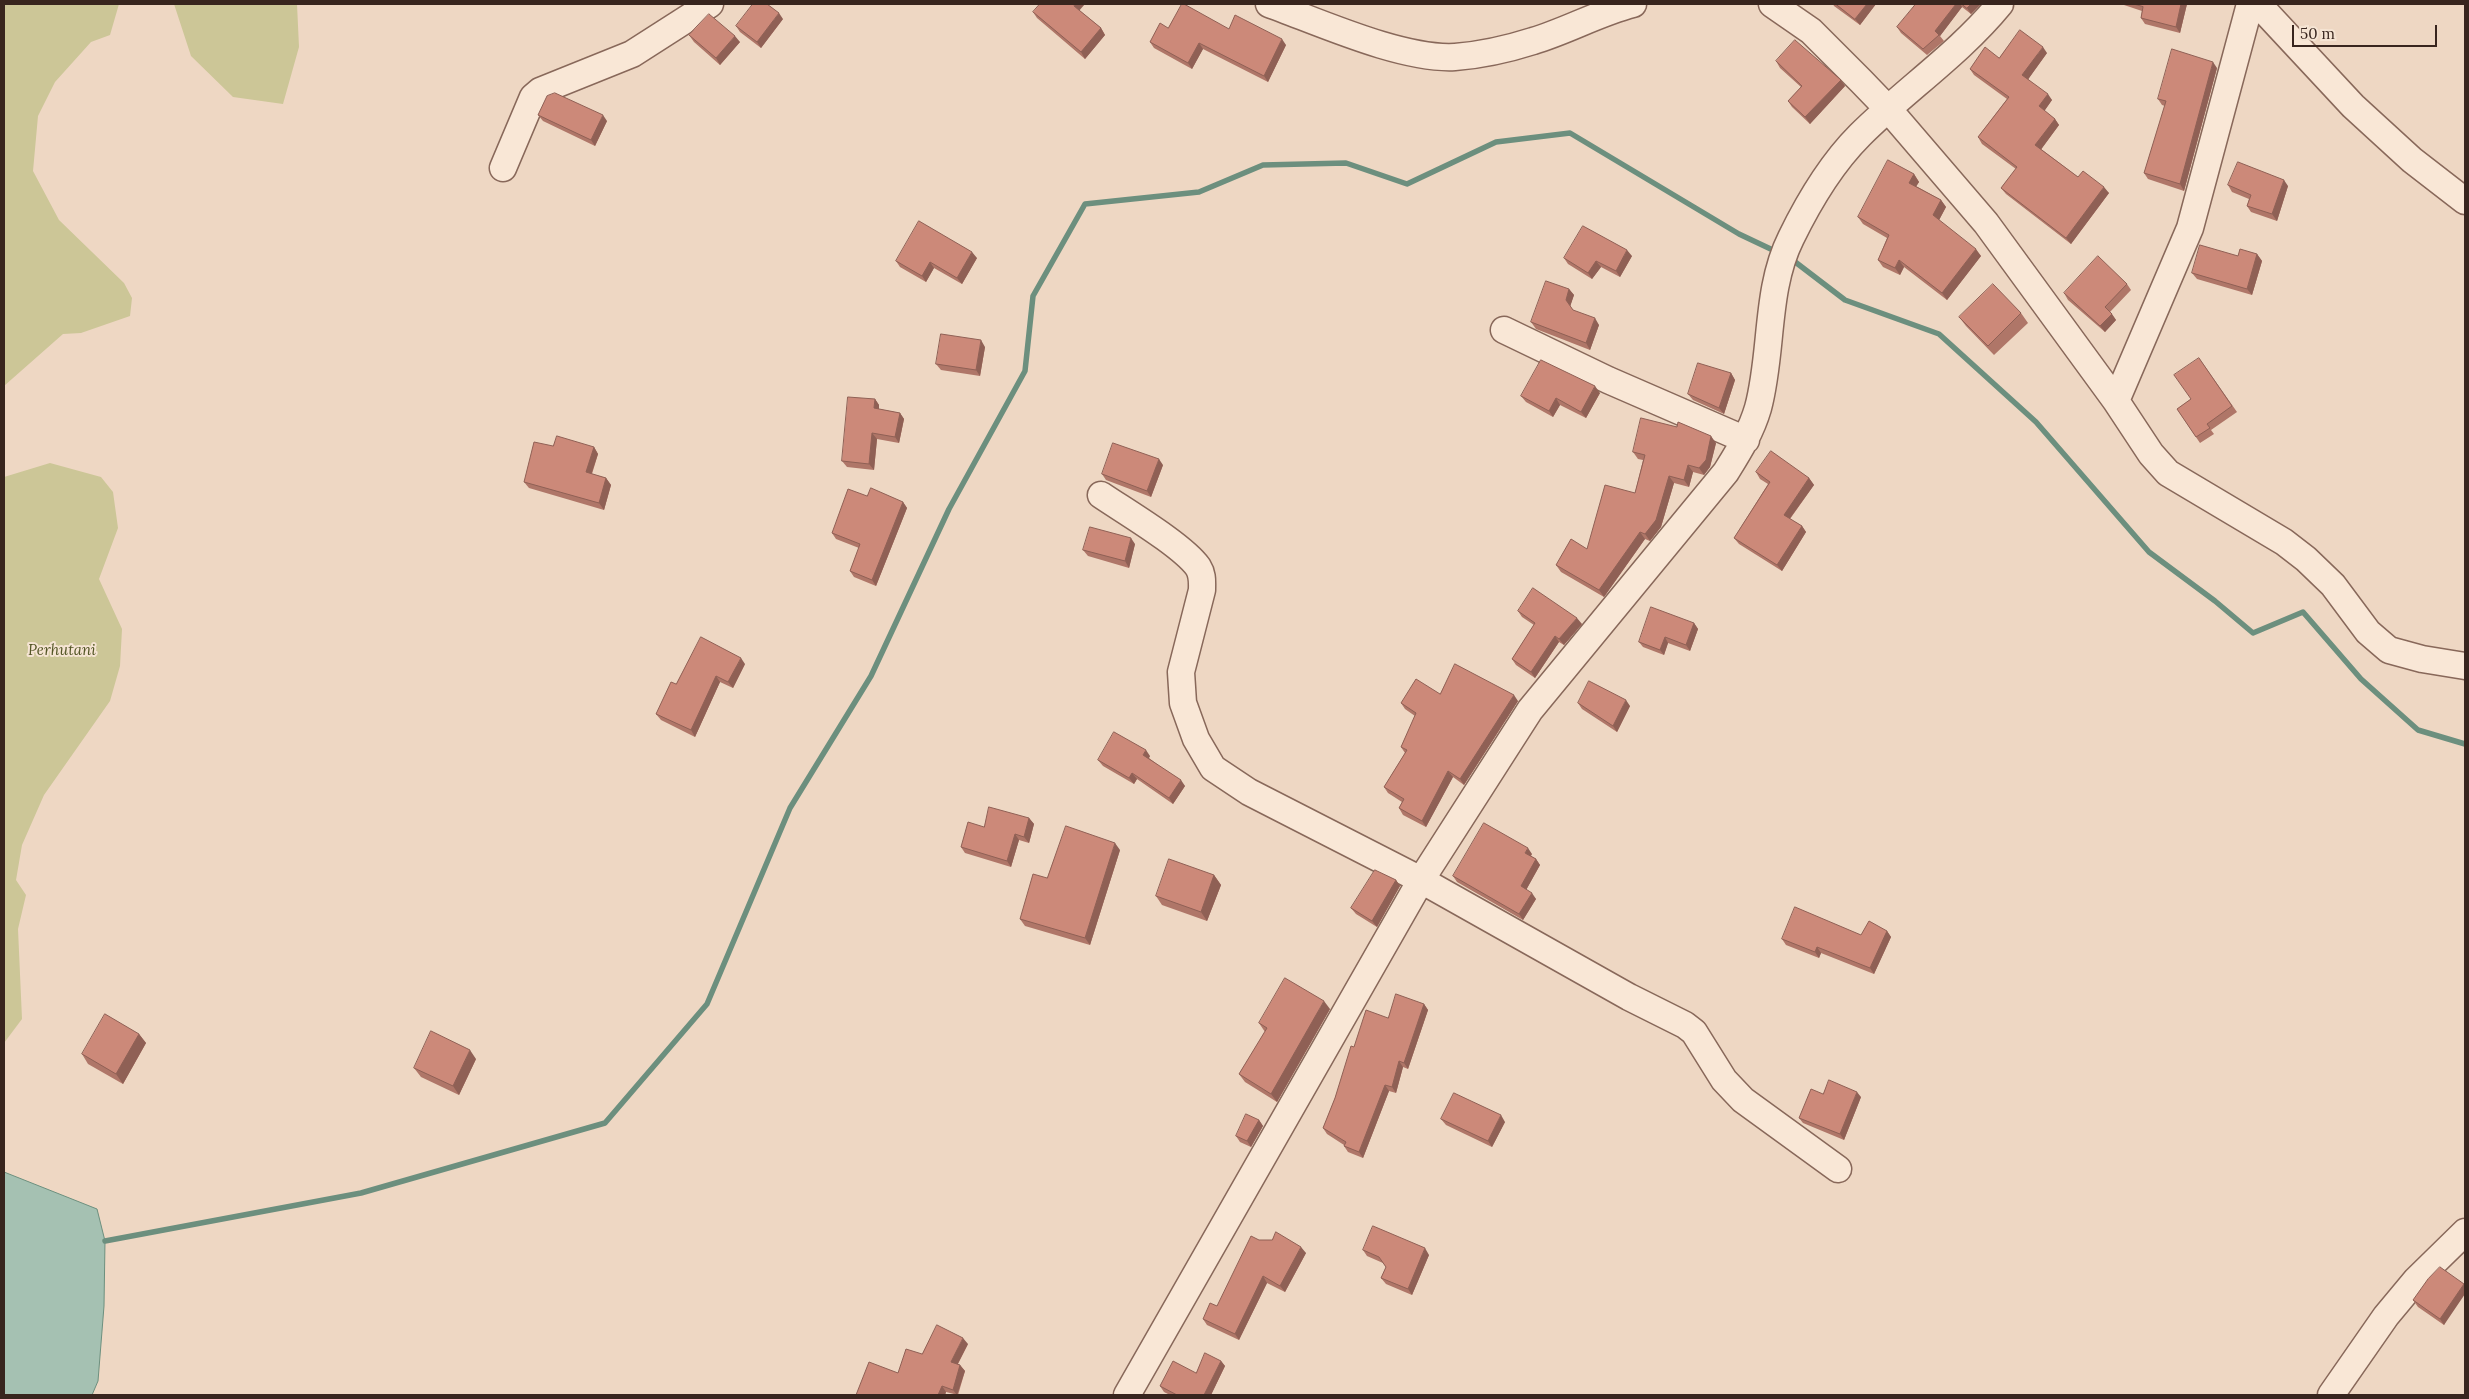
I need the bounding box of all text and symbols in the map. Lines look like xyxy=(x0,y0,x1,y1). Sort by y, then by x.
scale bar xyxy=(2294,15,2439,47)
text: 50 m xyxy=(2300,24,2335,43)
park label: Perhutani xyxy=(28,642,96,660)

